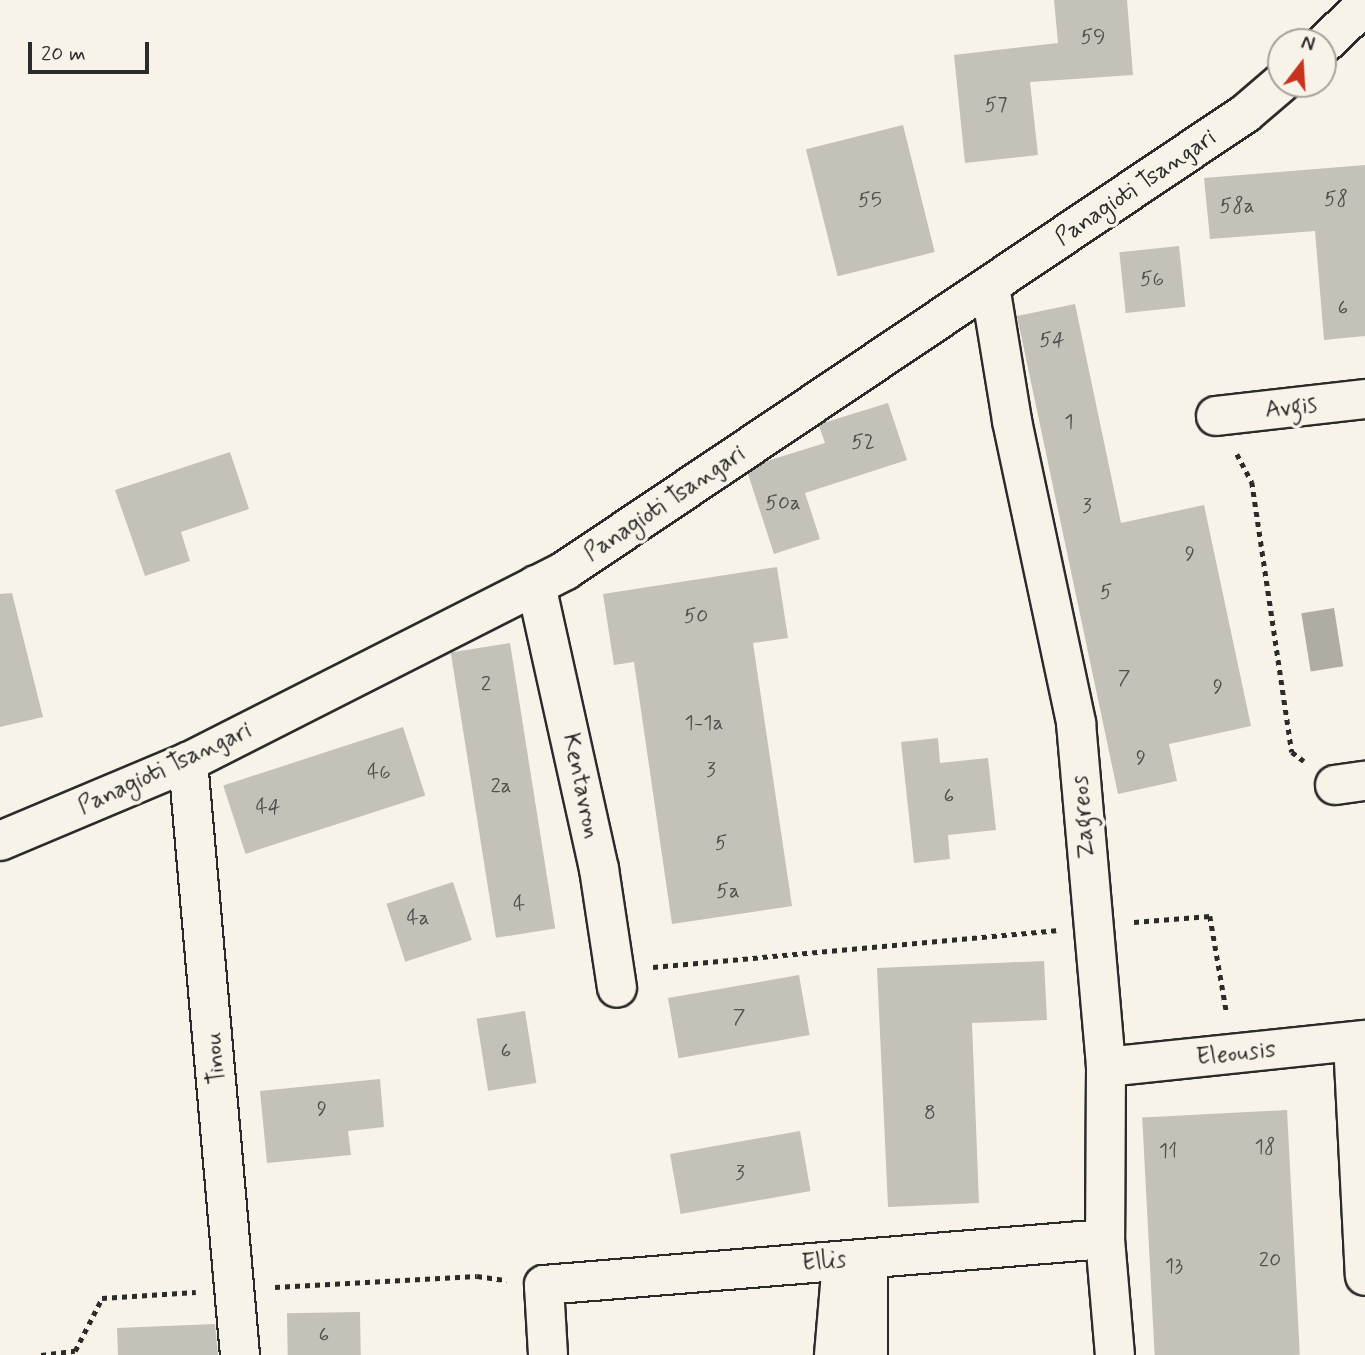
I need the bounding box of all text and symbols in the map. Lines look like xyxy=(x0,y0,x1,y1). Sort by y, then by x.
house number: 59 xyxy=(1080,24,1106,50)
scale bar xyxy=(32,28,152,72)
north arrow xyxy=(1267,28,1337,98)
text: N xyxy=(1298,31,1317,58)
text: 20 m xyxy=(41,40,86,68)
house number: 57 xyxy=(984,92,1008,118)
street label: Panagioti Tsangari xyxy=(1050,123,1222,253)
house number: 58 xyxy=(1324,186,1348,212)
house number: 55 xyxy=(858,187,882,213)
house number: 58a xyxy=(1220,193,1254,219)
house number: 56 xyxy=(1140,266,1164,292)
house number: 6 xyxy=(1338,295,1348,321)
house number: 54 xyxy=(1039,327,1065,353)
street label: Avgis xyxy=(1264,391,1318,425)
house number: 1 xyxy=(1064,409,1074,435)
house number: 52 xyxy=(851,429,875,455)
street label: Panagioti Tsangari xyxy=(579,439,751,569)
house number: 50a xyxy=(765,490,801,516)
house number: 3 xyxy=(1082,493,1092,519)
house number: 9 xyxy=(1185,541,1195,567)
house number: 5 xyxy=(1100,579,1112,605)
house number: 50 xyxy=(684,603,708,629)
house number: 7 xyxy=(1118,665,1130,691)
house number: 2 xyxy=(481,671,491,697)
house number: 9 xyxy=(1213,674,1223,700)
house number: 1-1a xyxy=(685,710,723,736)
street label: Panagioti Tsangari xyxy=(74,716,256,822)
street label: Kentavron xyxy=(556,731,606,841)
house number: 9 xyxy=(1136,745,1146,771)
house number: 3 xyxy=(706,757,716,783)
house number: 46 xyxy=(367,759,391,785)
house number: 2a xyxy=(490,773,512,799)
street label: Zagreos xyxy=(1066,774,1102,860)
house number: 6 xyxy=(944,783,954,809)
house number: 44 xyxy=(256,794,280,820)
house number: 5 xyxy=(715,830,727,856)
house number: 5a xyxy=(716,878,740,904)
house number: 4 xyxy=(513,891,525,917)
house number: 4a xyxy=(406,905,430,931)
house number: 7 xyxy=(733,1004,745,1030)
street label: Tinou xyxy=(199,1031,233,1085)
street label: Eleousis xyxy=(1195,1036,1277,1072)
house number: 6 xyxy=(501,1038,511,1064)
house number: 9 xyxy=(317,1096,327,1122)
house number: 8 xyxy=(924,1100,936,1126)
house number: 18 xyxy=(1255,1134,1275,1160)
house number: 11 xyxy=(1159,1138,1177,1164)
house number: 3 xyxy=(735,1160,745,1186)
street label: Ellis xyxy=(801,1246,847,1278)
house number: 20 xyxy=(1259,1247,1281,1273)
house number: 13 xyxy=(1165,1253,1183,1279)
house number: 6 xyxy=(319,1322,329,1348)

